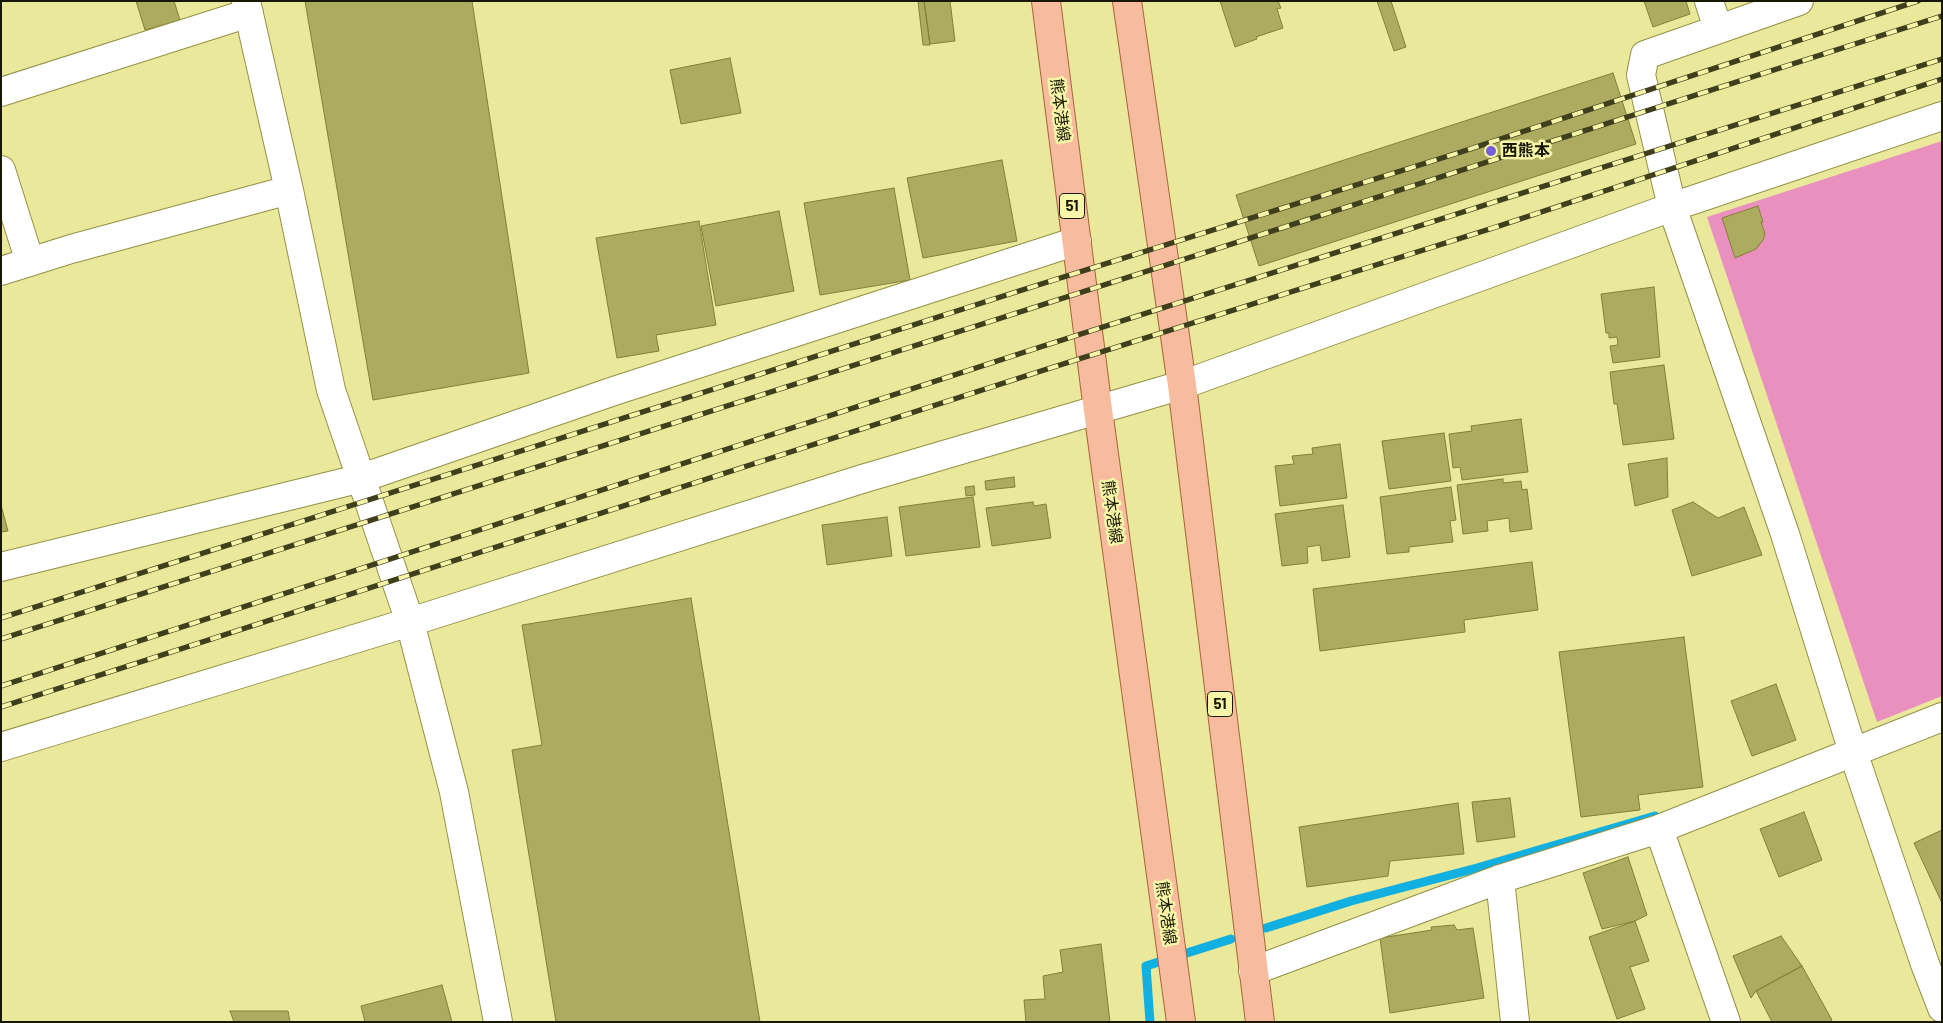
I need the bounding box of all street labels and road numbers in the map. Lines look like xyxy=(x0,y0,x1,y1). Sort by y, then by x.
street label: 熊本港線 xyxy=(1047,77,1073,143)
road number: 51 xyxy=(1060,194,1084,218)
street label: 熊本港線 xyxy=(1098,479,1126,545)
road number: 51 xyxy=(1208,692,1232,716)
street label: 熊本港線 xyxy=(1152,880,1180,946)

